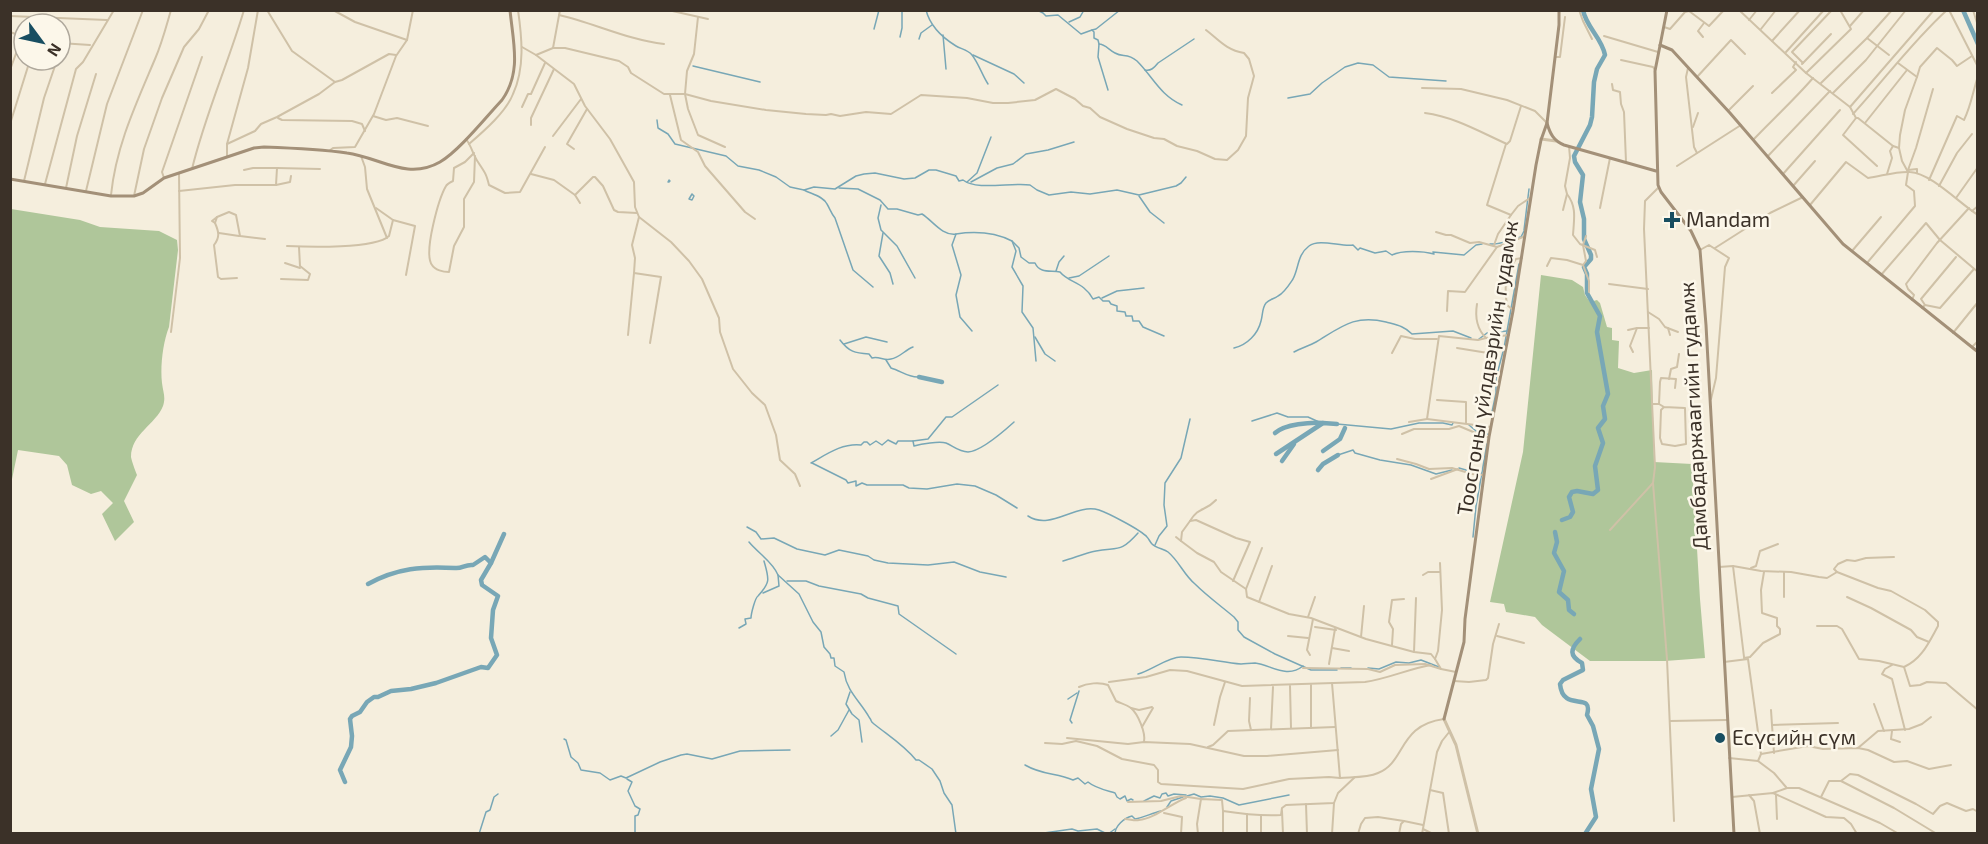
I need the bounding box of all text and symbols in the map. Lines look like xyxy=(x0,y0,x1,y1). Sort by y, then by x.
north arrow xyxy=(12,12,72,72)
text: N xyxy=(44,40,66,60)
place label: Mandam xyxy=(1686,206,1770,231)
marker: Mandam xyxy=(1663,211,1681,229)
street label: Тоосгоны үйлдвэрийн гудамж xyxy=(1451,218,1523,517)
street label: Дамбадаржаагийн гудамж xyxy=(1673,281,1713,551)
place label: Есүсийн сүм xyxy=(1732,724,1856,749)
marker: Есүсийн сүм xyxy=(1713,731,1727,745)

